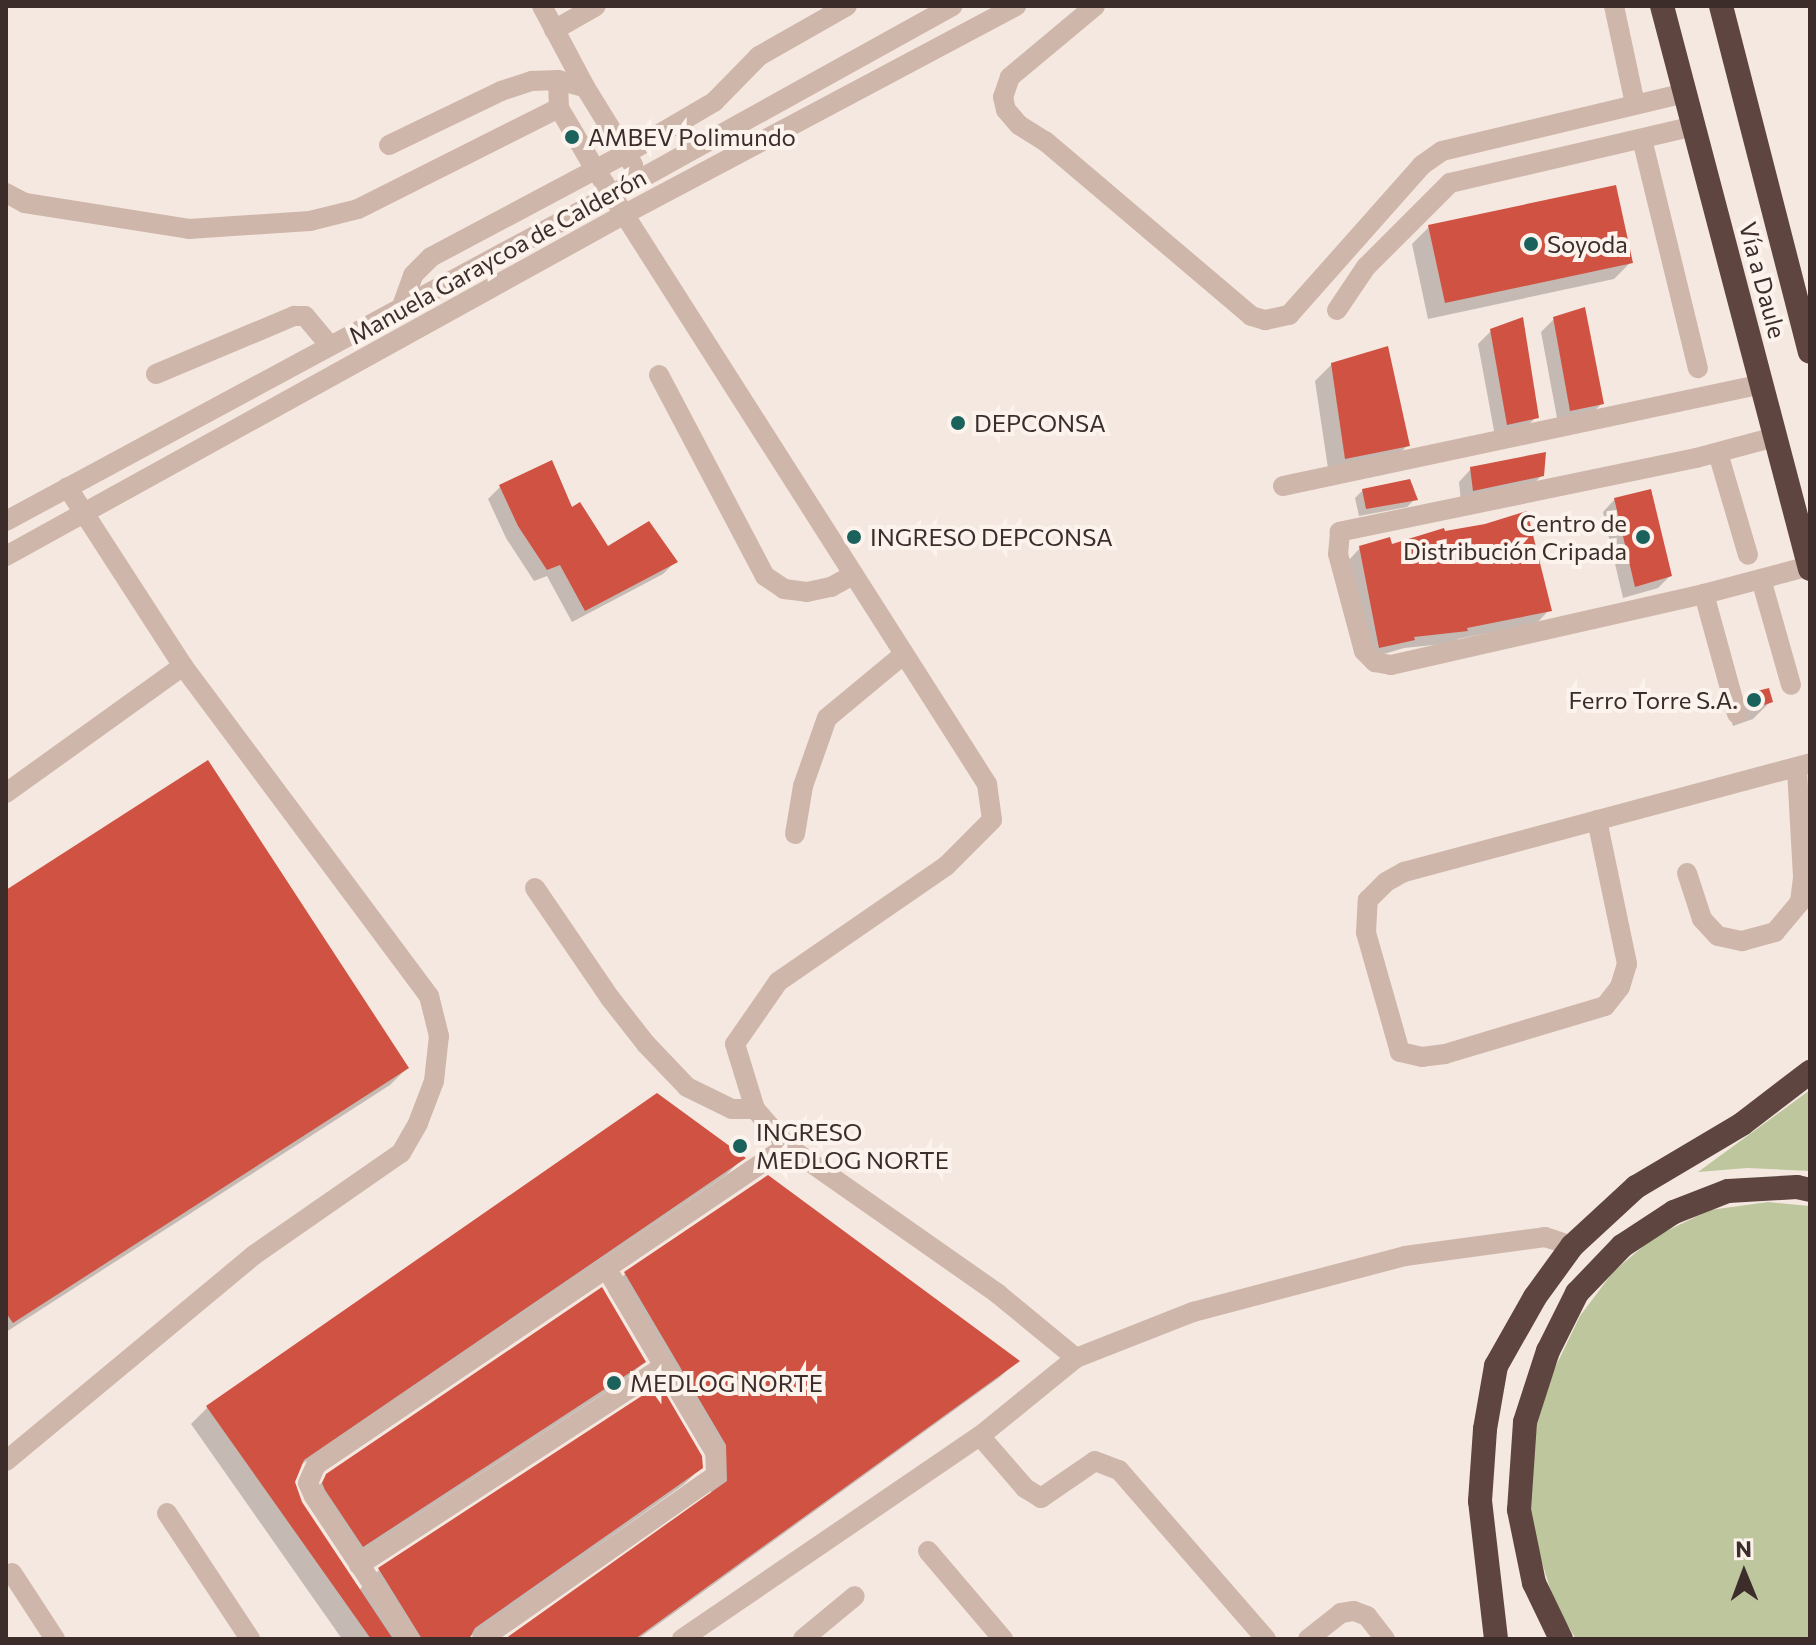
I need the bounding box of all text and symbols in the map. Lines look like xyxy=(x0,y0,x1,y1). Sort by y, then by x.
place label: AMBEV Polimundo xyxy=(588,123,796,151)
marker: AMBEV Polimundo xyxy=(563,128,581,146)
street label: Manuela Garaycoa de Calderón xyxy=(343,162,651,350)
street label: Vía a Daule xyxy=(1734,219,1792,341)
place label: Soyoda xyxy=(1547,230,1628,258)
marker: Soyoda xyxy=(1522,235,1540,253)
place label: DEPCONSA xyxy=(974,409,1106,437)
marker: DEPCONSA xyxy=(949,414,967,432)
place label: Centro de Distribución Cripada xyxy=(1403,509,1627,565)
place label: INGRESO DEPCONSA xyxy=(870,523,1113,551)
marker: INGRESO DEPCONSA xyxy=(845,528,863,546)
marker: Centro de Distribución Cripada xyxy=(1634,528,1652,546)
place label: Ferro Torre S.A. xyxy=(1569,686,1738,714)
marker: Ferro Torre S.A. xyxy=(1745,691,1763,709)
place label: INGRESO MEDLOG NORTE xyxy=(756,1118,949,1174)
marker: INGRESO MEDLOG NORTE xyxy=(731,1137,749,1155)
place label: MEDLOG NORTE xyxy=(630,1369,823,1397)
marker: MEDLOG NORTE xyxy=(605,1374,623,1392)
north arrow xyxy=(1704,1533,1784,1613)
text: N xyxy=(1735,1535,1752,1562)

